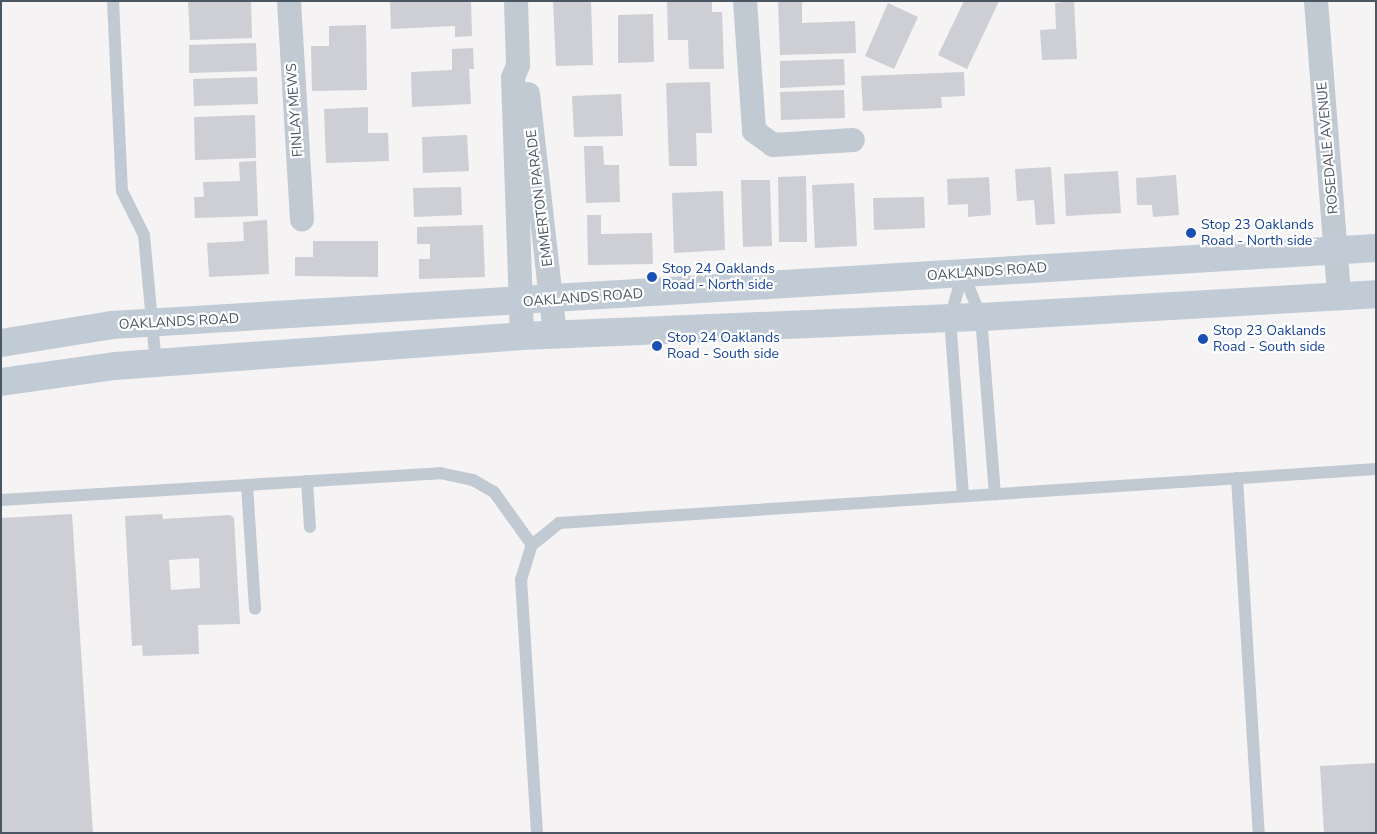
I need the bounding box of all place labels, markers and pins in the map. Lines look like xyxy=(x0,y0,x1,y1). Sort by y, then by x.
place label: Stop 23 Oaklands Road - North side xyxy=(1201,217,1314,250)
marker: Stop 23 Oaklands Road - North side xyxy=(1185,227,1197,239)
place label: Stop 24 Oaklands Road - North side xyxy=(662,261,775,294)
marker: Stop 24 Oaklands Road - North side xyxy=(646,271,658,283)
place label: Stop 23 Oaklands Road - South side xyxy=(1213,323,1326,356)
place label: Stop 24 Oaklands Road - South side xyxy=(667,330,780,362)
marker: Stop 23 Oaklands Road - South side xyxy=(1197,333,1209,345)
marker: Stop 24 Oaklands Road - South side xyxy=(651,340,663,352)

